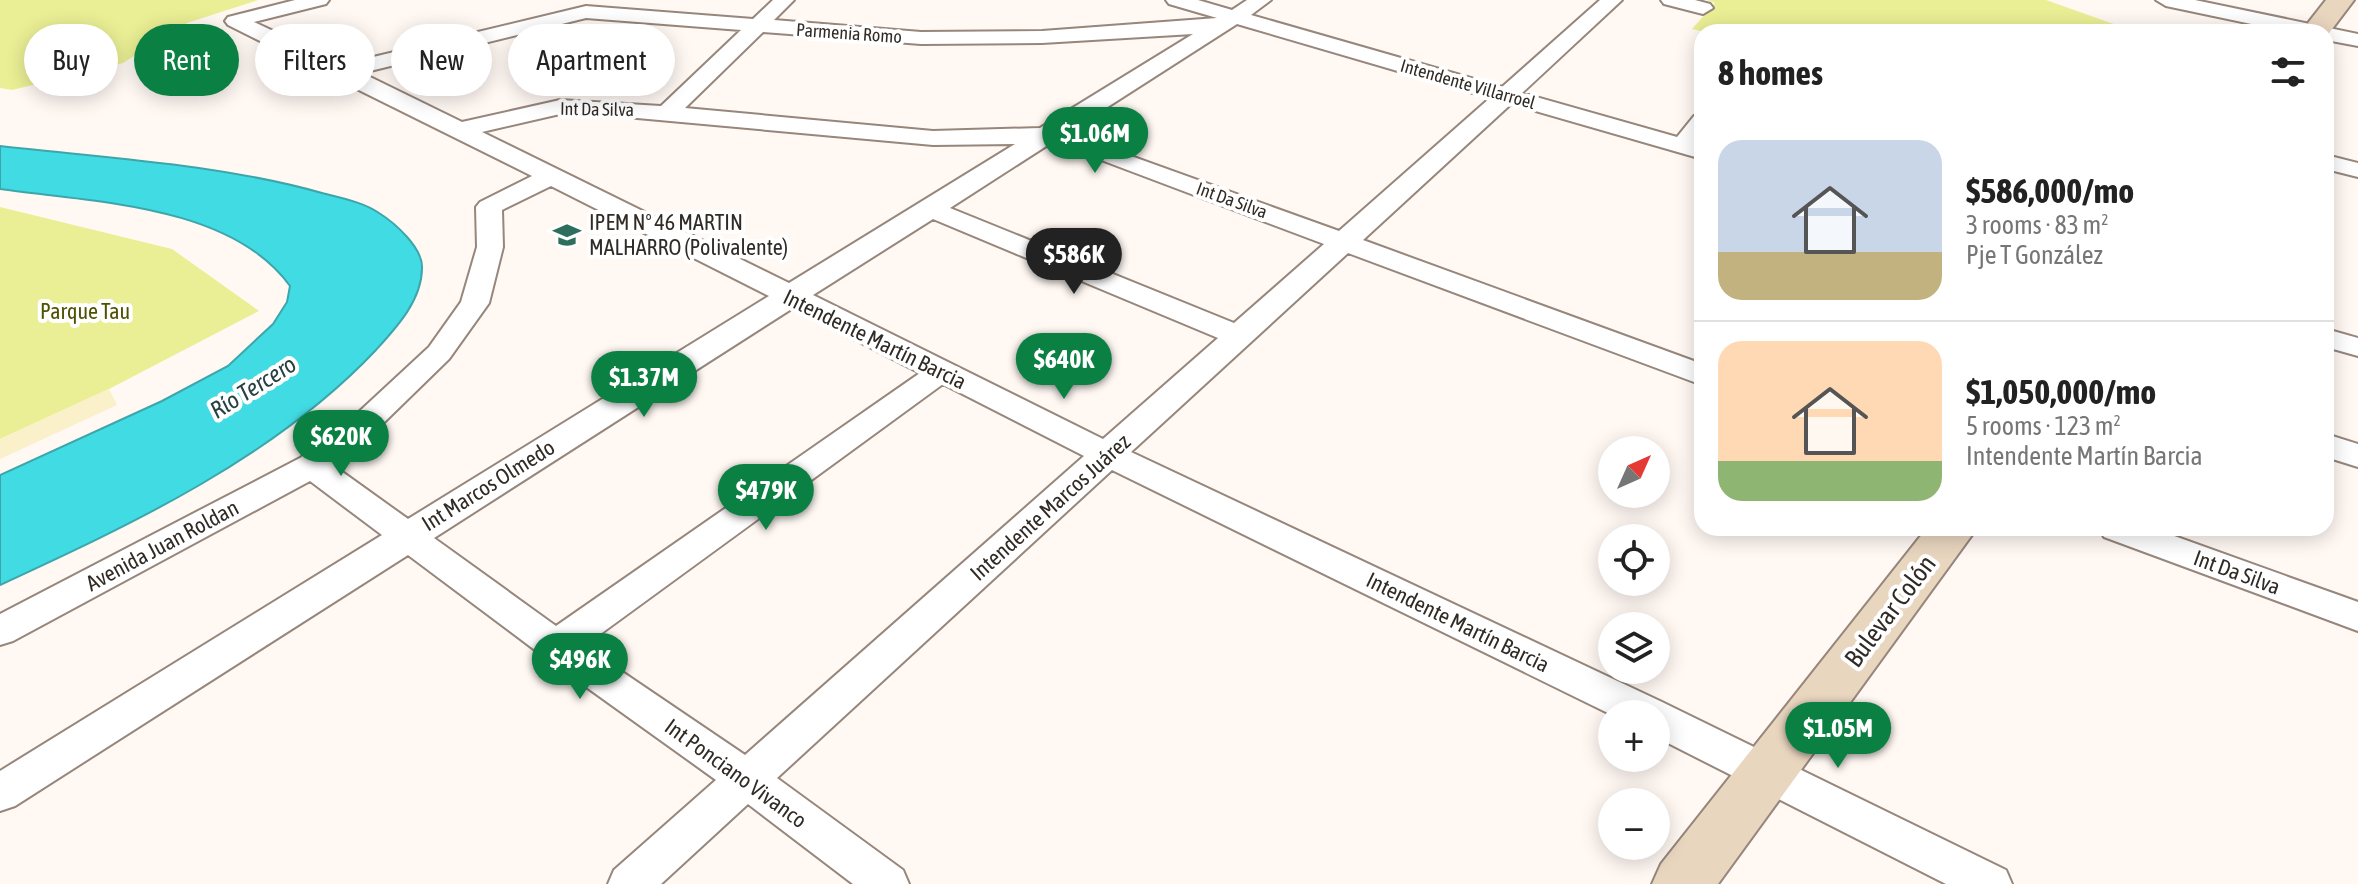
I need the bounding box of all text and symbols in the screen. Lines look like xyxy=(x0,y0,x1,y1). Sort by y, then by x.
street label: Parmenia Romo xyxy=(795,19,903,47)
chip: Buy xyxy=(24,24,118,96)
chip: Rent xyxy=(134,24,239,96)
chip: Filters xyxy=(255,24,375,96)
chip: New xyxy=(391,24,492,96)
chip: Apartment xyxy=(508,24,675,96)
icon: filters xyxy=(2266,50,2310,94)
text: 8 homes xyxy=(1718,53,1823,92)
street label: Intendente Villarroel xyxy=(1398,55,1538,113)
street label: Int Da Silva xyxy=(560,98,634,120)
pin: $1.06M xyxy=(1030,107,1160,175)
text: $1.06M xyxy=(1060,118,1130,148)
text: $586,000/mo xyxy=(1966,171,2134,210)
icon: home xyxy=(1782,172,1878,268)
street label: Int Da Silva xyxy=(1194,178,1270,222)
place label: IPEM Nº 46 MARTIN MALHARRO (Polivalente) xyxy=(589,209,788,260)
text: 3 rooms · 83 m² xyxy=(1966,210,2108,240)
school or university icon: IPEM Nº 46 MARTIN MALHARRO (Polivalente) xyxy=(552,220,582,250)
pin: $586K xyxy=(1018,228,1130,296)
text: $586K xyxy=(1044,239,1104,269)
text: Pje T González xyxy=(1966,240,2103,270)
street label: Intendente Martín Barcia xyxy=(779,283,971,395)
park label: Parque Tau xyxy=(40,298,130,324)
pin: $640K xyxy=(1008,333,1120,401)
text: $640K xyxy=(1034,344,1094,374)
water label: Río Tercero xyxy=(205,350,301,424)
pin: $1.37M xyxy=(579,351,709,419)
text: $1.37M xyxy=(609,362,679,392)
text: $1,050,000/mo xyxy=(1966,372,2156,411)
icon: home xyxy=(1782,373,1878,469)
pin: $620K xyxy=(285,410,397,478)
text: 5 rooms · 123 m² xyxy=(1966,411,2121,441)
text: $620K xyxy=(311,421,371,451)
street label: Intendente Marcos Juárez xyxy=(965,428,1135,586)
street label: Int Marcos Olmedo xyxy=(417,434,559,536)
north arrow xyxy=(1598,436,1670,508)
map controls xyxy=(1598,436,1670,860)
text: Intendente Martín Barcia xyxy=(1966,441,2203,471)
pin: $479K xyxy=(710,464,822,532)
text: $479K xyxy=(736,475,796,505)
street label: Avenida Juan Roldan xyxy=(81,494,243,596)
button: locate xyxy=(1598,524,1670,596)
street label: Int Da Silva xyxy=(2190,544,2284,600)
street label: Bulevar Colón xyxy=(1838,549,1942,673)
street label: Intendente Martín Barcia xyxy=(1362,566,1554,678)
button: layers xyxy=(1598,612,1670,684)
pin: $496K xyxy=(524,633,636,701)
text: $496K xyxy=(550,644,610,674)
button: + xyxy=(1598,700,1670,772)
pin: $1.05M xyxy=(1773,702,1903,770)
street label: Int Ponciano Vivanco xyxy=(660,713,812,833)
text: $1.05M xyxy=(1803,713,1873,743)
button: − xyxy=(1598,788,1670,860)

